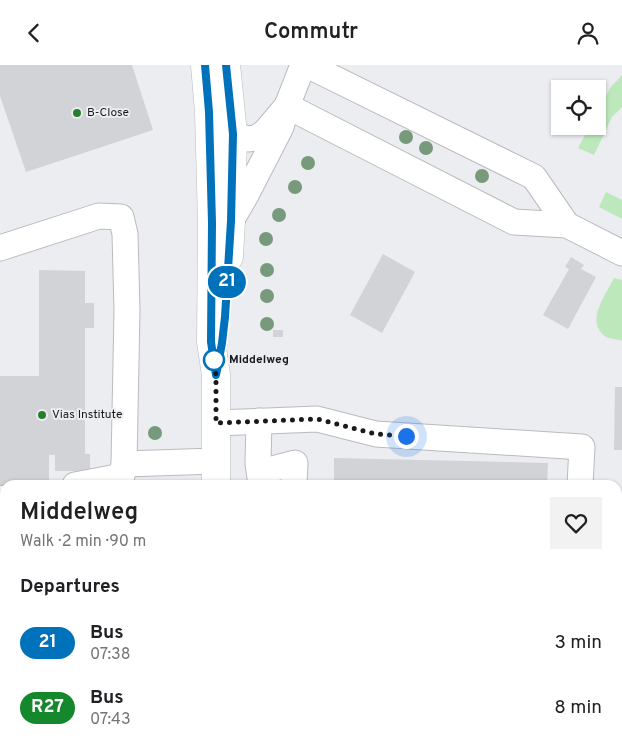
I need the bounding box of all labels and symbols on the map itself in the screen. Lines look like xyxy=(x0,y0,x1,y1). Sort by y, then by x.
place label: B-Close xyxy=(87,105,129,121)
marker: B-Close xyxy=(71,107,83,119)
line badge: 21 xyxy=(204,266,250,298)
marker: Middelweg xyxy=(203,349,225,371)
place label: Middelweg xyxy=(229,352,289,368)
place label: Vias Institute xyxy=(52,407,123,423)
marker: Vias Institute xyxy=(36,409,48,421)
your location xyxy=(394,424,419,449)

